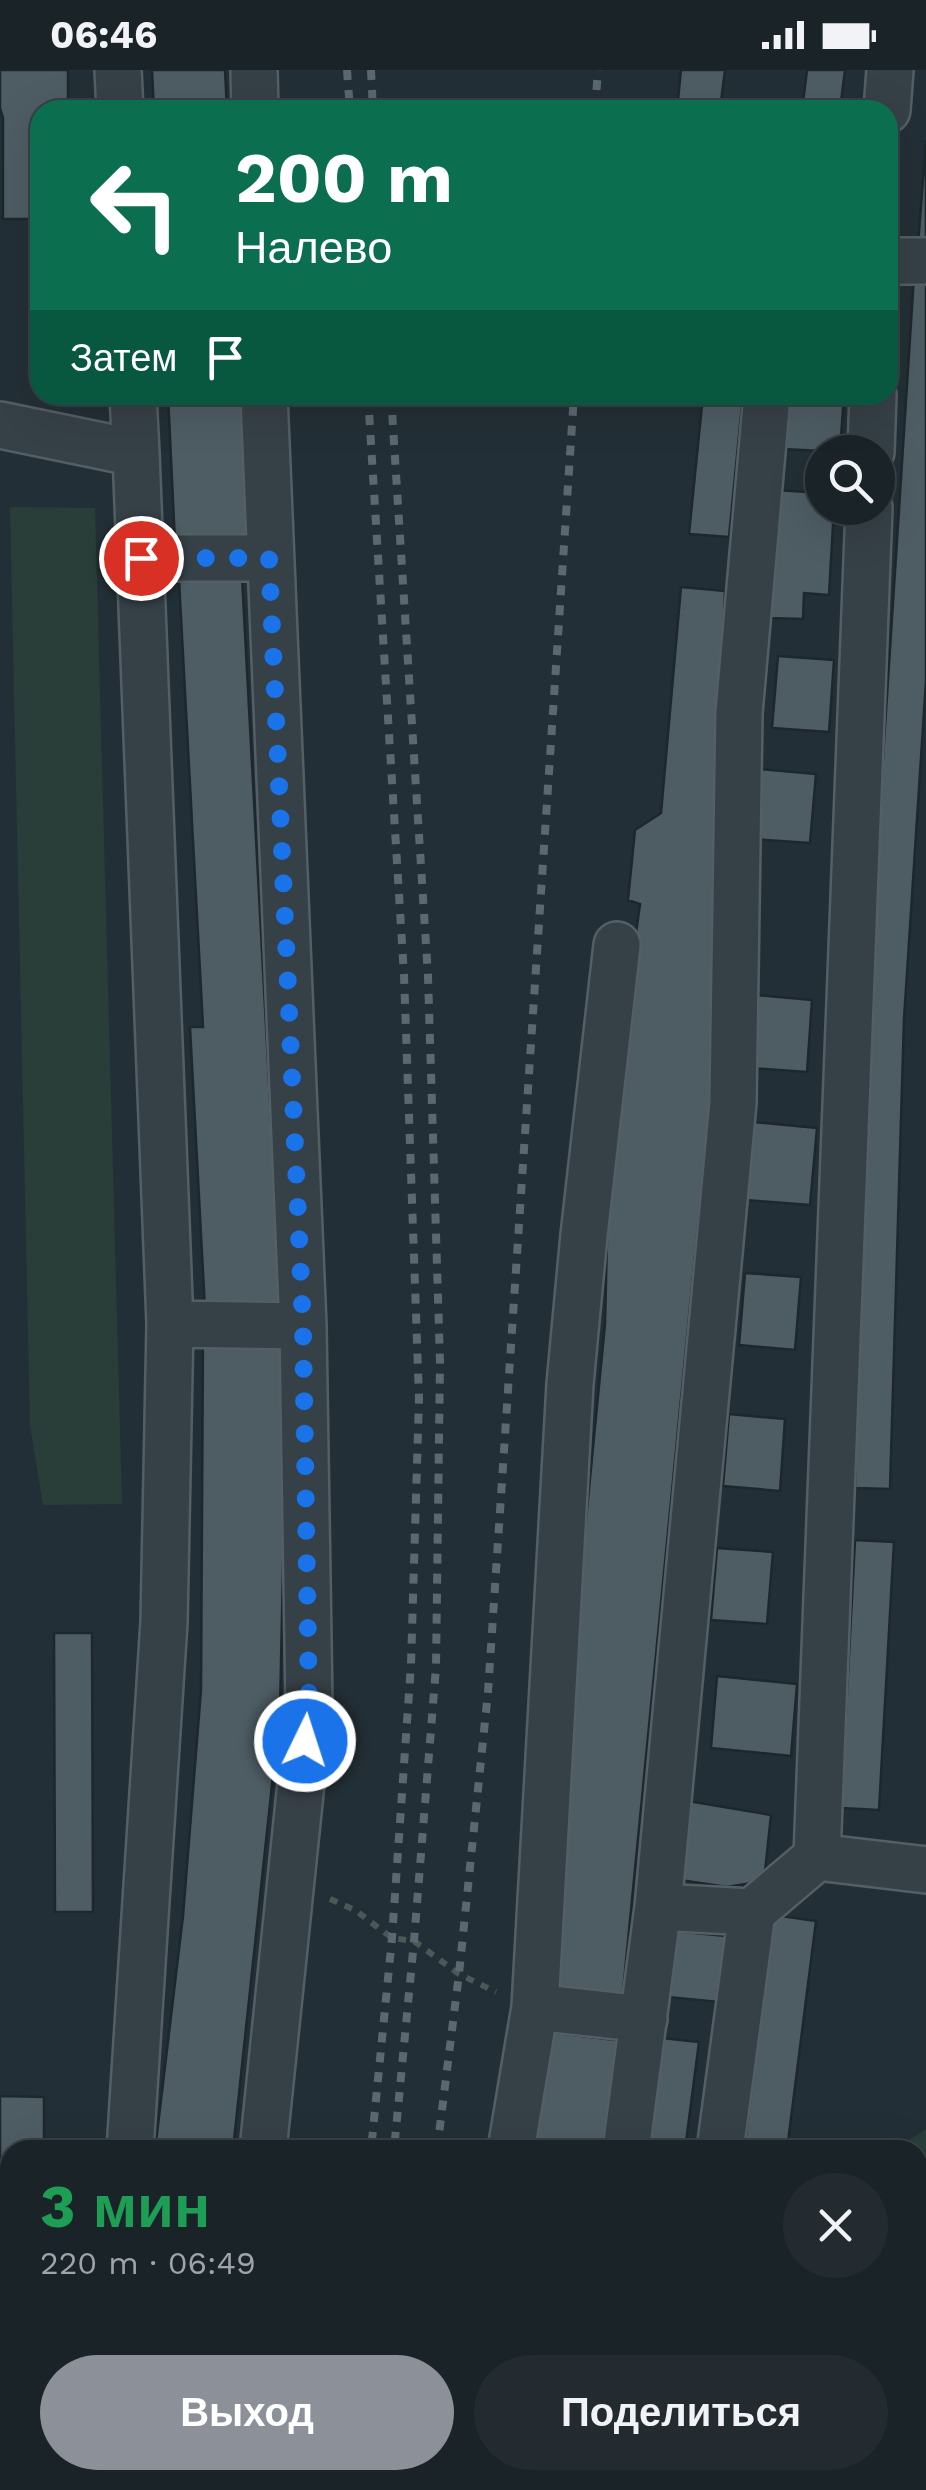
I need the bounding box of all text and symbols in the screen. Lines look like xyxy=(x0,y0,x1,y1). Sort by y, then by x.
text: 06:46 xyxy=(50,13,157,57)
text: 200 m xyxy=(235,137,453,219)
icon: left xyxy=(70,140,200,270)
text: Налево xyxy=(235,221,392,274)
icon: arrive xyxy=(198,330,253,385)
text: Затем xyxy=(70,336,178,380)
map controls xyxy=(805,435,895,525)
button: search xyxy=(805,435,895,525)
pin xyxy=(99,516,184,601)
icon: arrive xyxy=(114,531,169,586)
position arrow xyxy=(253,1689,357,1793)
text: 3 мин xyxy=(40,2171,210,2242)
button: close xyxy=(783,2173,888,2278)
text: 220 m · 06:49 xyxy=(40,2244,256,2282)
button: Выход xyxy=(40,2355,454,2470)
button: Поделиться xyxy=(474,2355,888,2470)

